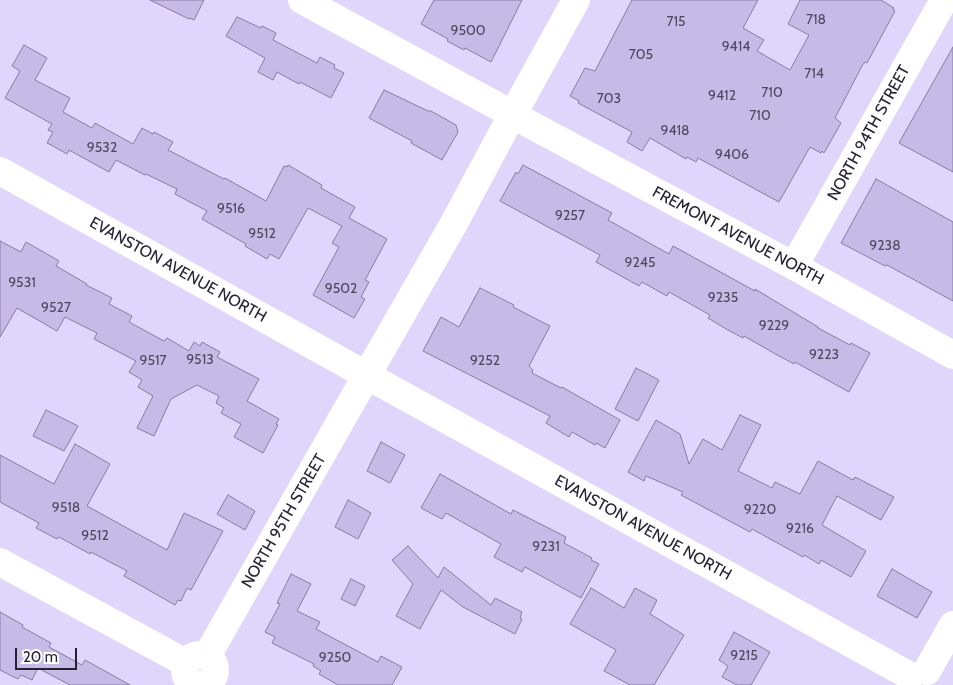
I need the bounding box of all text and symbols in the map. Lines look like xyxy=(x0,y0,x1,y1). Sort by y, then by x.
house number: 718 xyxy=(806,12,826,28)
house number: 715 xyxy=(666,14,686,30)
house number: 9500 xyxy=(450,23,486,39)
house number: 9414 xyxy=(722,39,750,55)
house number: 705 xyxy=(629,47,653,63)
street label: NORTH 94TH STREET xyxy=(824,62,914,204)
house number: 714 xyxy=(804,66,824,82)
house number: 710 xyxy=(761,85,783,101)
house number: 9412 xyxy=(708,88,736,104)
house number: 703 xyxy=(597,91,621,107)
house number: 710 xyxy=(749,108,771,124)
house number: 9418 xyxy=(660,123,690,139)
house number: 9532 xyxy=(87,140,117,156)
house number: 9406 xyxy=(715,147,749,163)
street label: FREMONT AVENUE NORTH xyxy=(649,183,827,289)
house number: 9516 xyxy=(217,201,245,217)
house number: 9257 xyxy=(555,208,585,224)
street label: EVANSTON AVENUE NORTH xyxy=(86,213,270,327)
house number: 9512 xyxy=(248,226,276,242)
house number: 9238 xyxy=(869,238,901,254)
house number: 9245 xyxy=(625,255,655,271)
house number: 9531 xyxy=(8,275,36,291)
house number: 9502 xyxy=(325,281,357,297)
house number: 9235 xyxy=(708,290,738,306)
house number: 9527 xyxy=(41,300,71,316)
house number: 9229 xyxy=(759,318,789,334)
house number: 9223 xyxy=(809,347,839,363)
house number: 9513 xyxy=(186,352,214,368)
house number: 9517 xyxy=(139,353,167,369)
house number: 9252 xyxy=(470,353,500,369)
street label: NORTH 95TH STREET xyxy=(238,451,330,591)
street label: EVANSTON AVENUE NORTH xyxy=(551,471,735,585)
house number: 9518 xyxy=(52,500,80,516)
house number: 9220 xyxy=(744,502,776,518)
house number: 9216 xyxy=(786,521,814,537)
house number: 9512 xyxy=(81,528,109,544)
house number: 9231 xyxy=(532,539,560,555)
scale bar xyxy=(18,638,80,670)
text: 20 m xyxy=(23,648,58,666)
house number: 9215 xyxy=(730,648,758,664)
house number: 9250 xyxy=(319,650,351,666)

